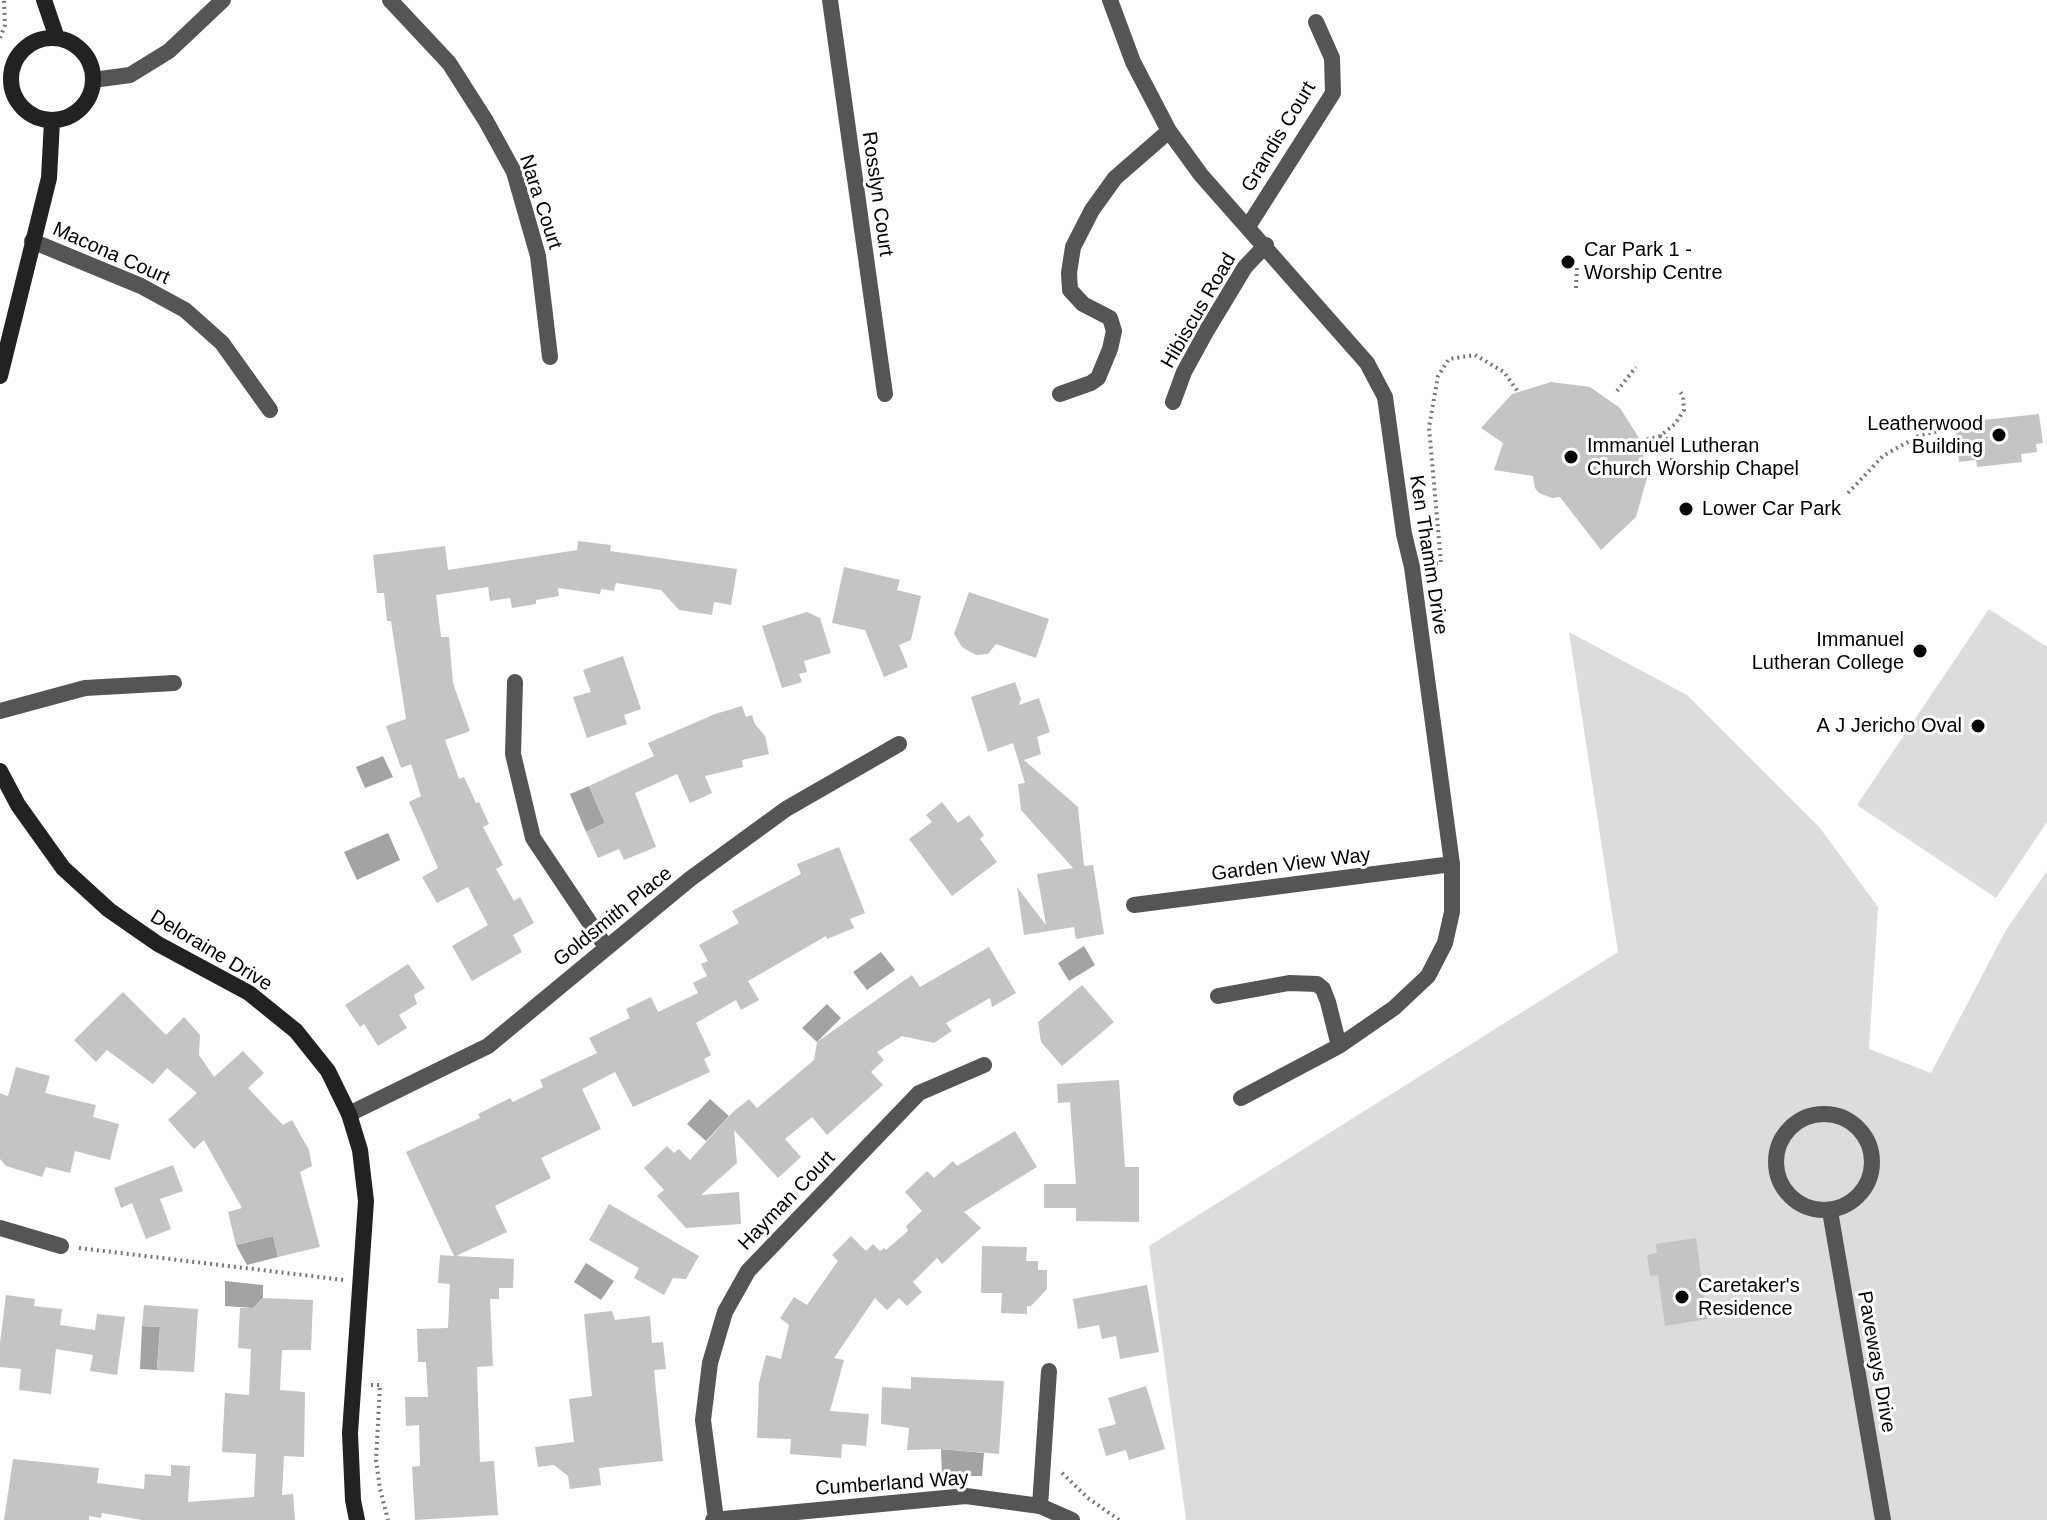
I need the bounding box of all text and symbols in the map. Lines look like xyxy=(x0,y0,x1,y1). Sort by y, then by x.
street label: Grandis Court xyxy=(1237,77,1321,197)
street label: Rosslyn Court xyxy=(856,130,898,258)
street label: Nara Court xyxy=(513,152,567,252)
street label: Macona Court xyxy=(49,217,173,291)
place label: Car Park 1 - Worship Centre xyxy=(1584,238,1723,285)
street label: Hibiscus Road xyxy=(1156,249,1242,373)
marker: Car Park 1 - Worship Centre xyxy=(1559,253,1577,271)
place label: Leatherwood Building xyxy=(1867,412,1983,459)
marker: Leatherwood Building xyxy=(1990,426,2008,444)
place label: Immanuel Lutheran Church Worship Chapel xyxy=(1587,434,1799,481)
marker: Immanuel Lutheran Church Worship Chapel xyxy=(1562,448,1580,466)
street label: Ken Thamm Drive xyxy=(1404,474,1452,636)
place label: Lower Car Park xyxy=(1702,497,1841,521)
marker: Lower Car Park xyxy=(1677,500,1695,518)
place label: Immanuel Lutheran College xyxy=(1752,628,1904,675)
marker: Immanuel Lutheran College xyxy=(1911,642,1929,660)
place label: A J Jericho Oval xyxy=(1816,714,1962,738)
marker: A J Jericho Oval xyxy=(1969,717,1987,735)
street label: Garden View Way xyxy=(1210,843,1372,887)
street label: Goldsmith Place xyxy=(549,862,677,972)
street label: Deloraine Drive xyxy=(146,905,276,997)
street label: Hayman Court xyxy=(734,1146,840,1256)
place label: Caretaker's Residence xyxy=(1698,1274,1800,1321)
marker: Caretaker's Residence xyxy=(1673,1288,1691,1306)
street label: Paveways Drive xyxy=(1852,1289,1900,1435)
street label: Cumberland Way xyxy=(814,1467,970,1501)

